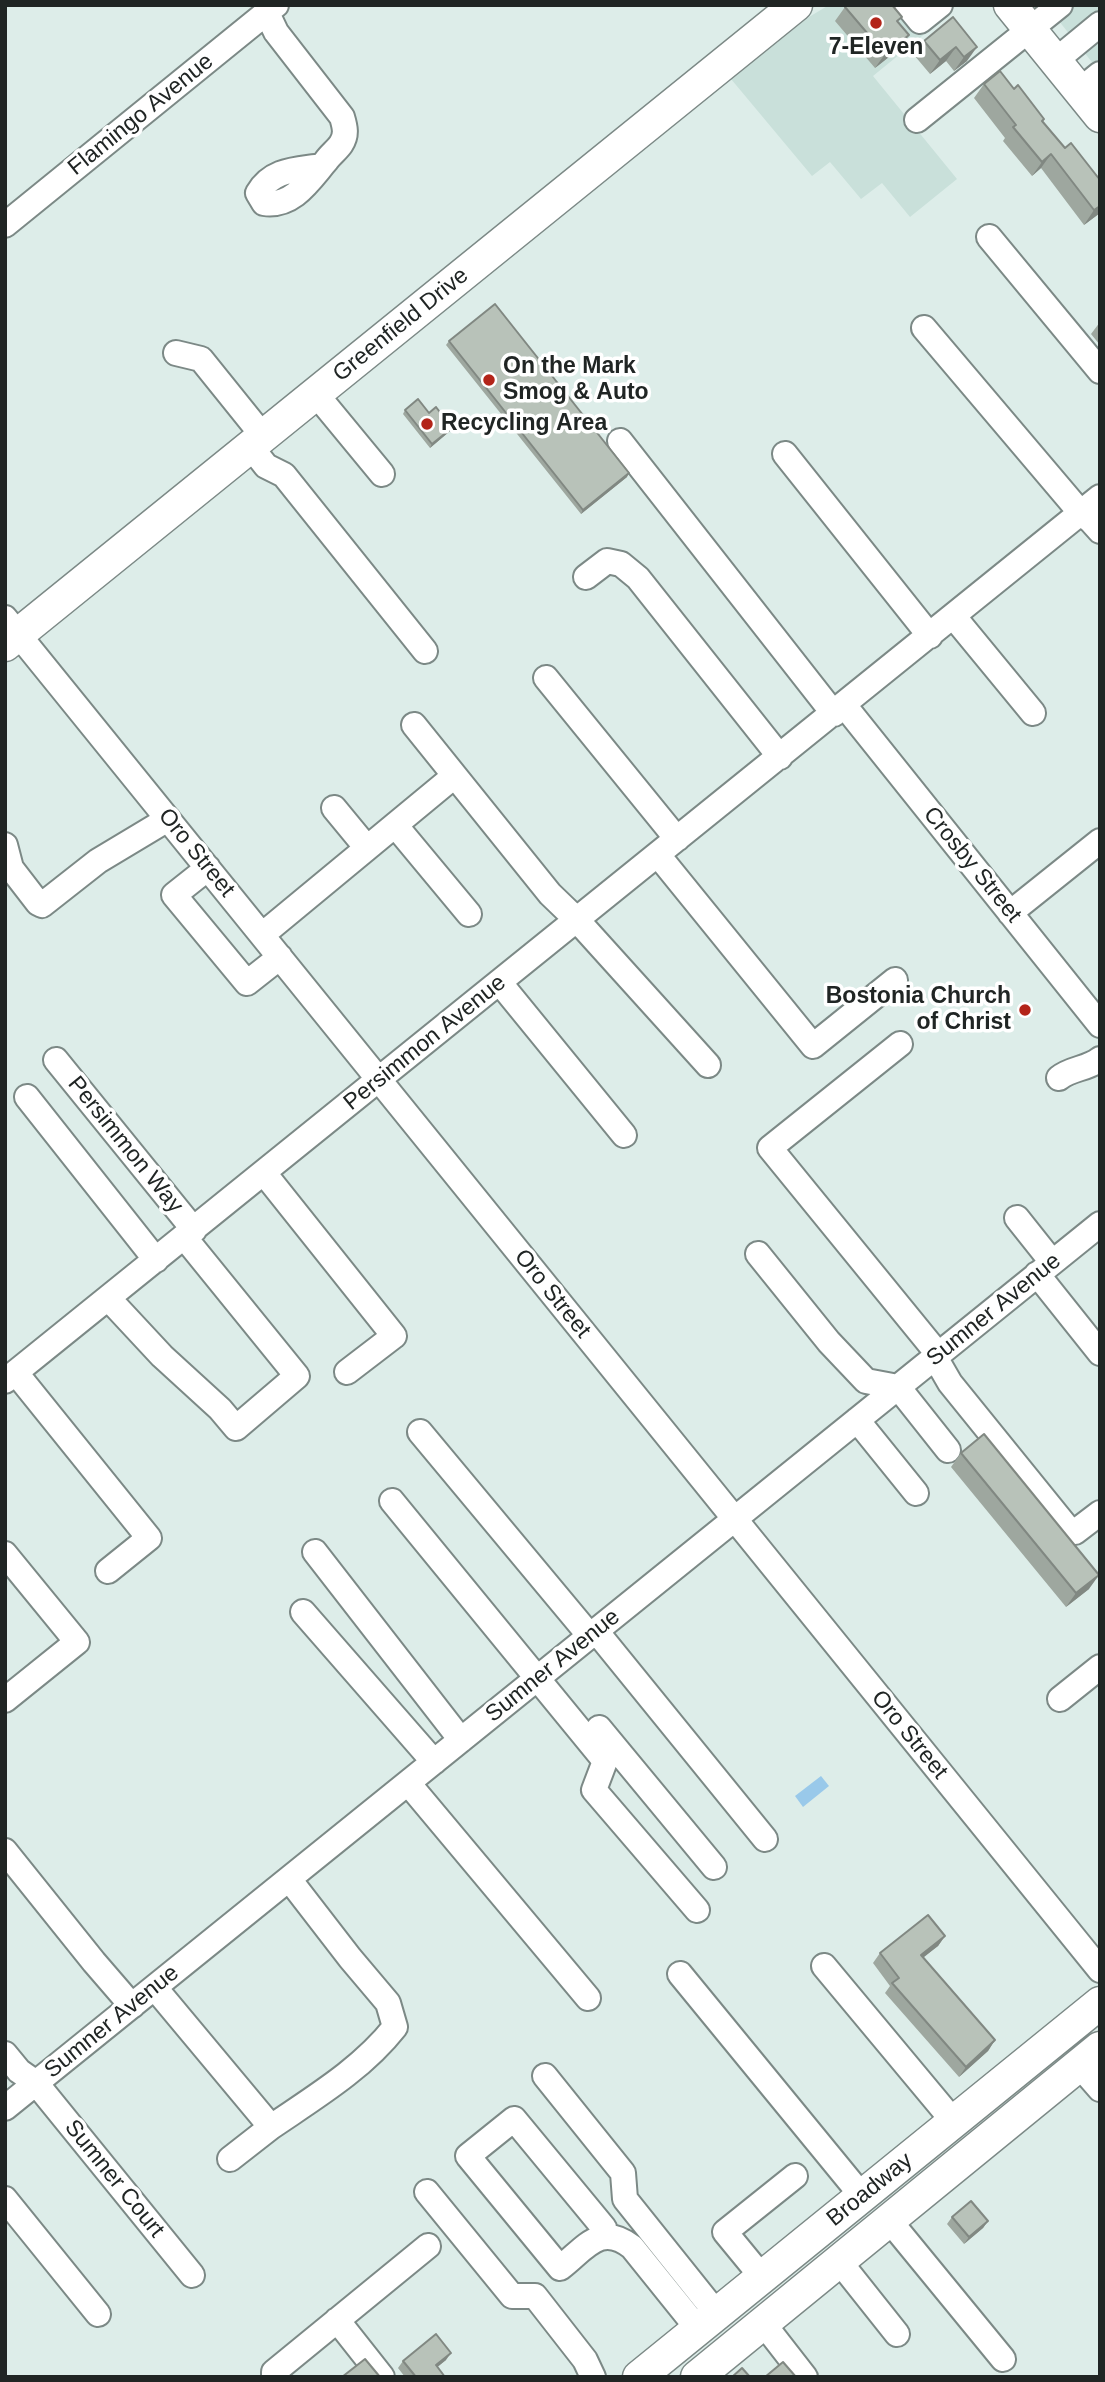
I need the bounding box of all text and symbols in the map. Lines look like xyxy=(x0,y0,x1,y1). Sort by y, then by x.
marker: 7-Eleven xyxy=(868,15,884,31)
place label: 7-Eleven xyxy=(829,34,923,62)
street label: Flamingo Avenue xyxy=(63,48,219,182)
street label: Greenfield Drive xyxy=(328,262,474,388)
place label: On the Mark Smog & Auto xyxy=(503,353,649,407)
marker: On the Mark Smog & Auto xyxy=(481,372,497,388)
place label: Recycling Area xyxy=(441,410,607,438)
marker: Recycling Area xyxy=(419,416,435,432)
street label: Crosby Street xyxy=(917,802,1027,928)
street label: Oro Street xyxy=(152,803,240,903)
street label: Persimmon Avenue xyxy=(338,969,512,1117)
place label: Bostonia Church of Christ xyxy=(826,983,1011,1037)
marker: Bostonia Church of Christ xyxy=(1017,1002,1033,1018)
street label: Persimmon Way xyxy=(61,1071,189,1219)
street label: Oro Street xyxy=(508,1244,596,1344)
street label: Sumner Avenue xyxy=(921,1248,1067,1372)
street label: Sumner Avenue xyxy=(480,1604,626,1728)
street label: Oro Street xyxy=(865,1685,953,1785)
street label: Sumner Avenue xyxy=(39,1960,185,2084)
street label: Sumner Court xyxy=(58,2115,170,2243)
street label: Broadway xyxy=(822,2147,918,2233)

